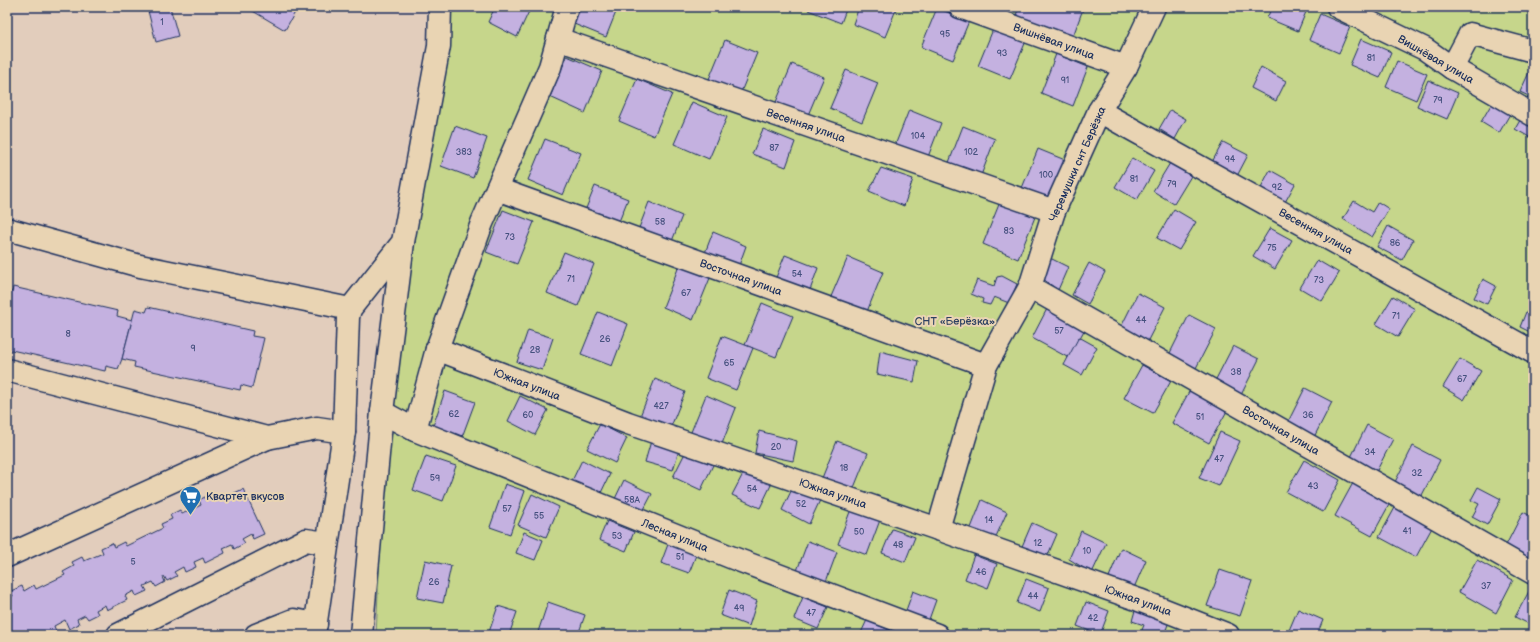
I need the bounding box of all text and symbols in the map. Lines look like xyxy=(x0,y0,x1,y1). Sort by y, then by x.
house number: 1 xyxy=(160,17,164,28)
street label: Вишнёвая улица xyxy=(1011,21,1097,62)
house number: 95 xyxy=(940,29,950,40)
street label: Вишнёвая улица xyxy=(1395,32,1477,87)
house number: 93 xyxy=(997,48,1008,59)
house number: 81 xyxy=(1367,53,1375,64)
house number: 91 xyxy=(1061,75,1069,86)
house number: 79 xyxy=(1433,95,1443,106)
street label: Черемушки снт Берёзка xyxy=(1046,104,1109,224)
street label: Весенняя улица xyxy=(765,106,848,145)
house number: 104 xyxy=(911,131,926,142)
house number: 87 xyxy=(769,143,779,154)
house number: 383 xyxy=(456,147,473,158)
house number: 102 xyxy=(964,147,979,158)
house number: 94 xyxy=(1225,154,1236,165)
house number: 100 xyxy=(1039,170,1053,181)
house number: 81 xyxy=(1130,174,1138,185)
house number: 79 xyxy=(1167,179,1177,190)
house number: 92 xyxy=(1272,182,1283,193)
street label: Весенняя улица xyxy=(1276,206,1356,257)
house number: 58 xyxy=(655,217,665,228)
house number: 83 xyxy=(1004,226,1015,237)
house number: 73 xyxy=(505,232,515,243)
house number: 86 xyxy=(1390,238,1401,249)
house number: 75 xyxy=(1267,243,1277,254)
street label: Восточная улица xyxy=(698,257,784,299)
house number: 54 xyxy=(792,269,803,280)
house number: 71 xyxy=(567,274,575,285)
house number: 73 xyxy=(1314,275,1324,286)
house number: 67 xyxy=(681,288,692,299)
house number: 71 xyxy=(1392,311,1400,322)
park label: СНТ «Берёзка» xyxy=(915,315,995,328)
house number: 44 xyxy=(1136,315,1147,326)
house number: 57 xyxy=(1054,326,1064,337)
house number: 8 xyxy=(65,329,71,340)
house number: 26 xyxy=(600,334,611,345)
house number: 9 xyxy=(190,343,196,354)
house number: 28 xyxy=(530,345,540,356)
house number: 65 xyxy=(724,358,734,369)
street label: Южная улица xyxy=(491,366,563,403)
house number: 38 xyxy=(1231,367,1241,378)
house number: 67 xyxy=(1457,374,1468,385)
house number: 427 xyxy=(653,401,669,412)
street label: Восточная улица xyxy=(1240,403,1322,458)
house number: 62 xyxy=(449,409,460,420)
house number: 60 xyxy=(523,410,533,421)
house number: 36 xyxy=(1302,410,1314,421)
house number: 51 xyxy=(1196,412,1204,423)
house number: 20 xyxy=(771,442,781,453)
house number: 34 xyxy=(1364,447,1376,458)
house number: 47 xyxy=(1214,454,1225,465)
house number: 18 xyxy=(840,463,848,474)
house number: 32 xyxy=(1412,468,1423,479)
house number: 59 xyxy=(430,473,440,484)
street label: Южная улица xyxy=(797,476,869,511)
house number: 43 xyxy=(1307,481,1319,492)
supermarket icon: Квартет вкусов xyxy=(178,483,204,516)
house number: 54 xyxy=(747,484,758,495)
place label: Квартет вкусов xyxy=(206,490,284,503)
house number: 58А xyxy=(624,495,640,506)
house number: 52 xyxy=(796,499,807,510)
house number: 57 xyxy=(502,504,512,515)
house number: 55 xyxy=(534,511,544,522)
house number: 14 xyxy=(985,515,994,526)
street label: Лесная улица xyxy=(639,516,711,555)
house number: 41 xyxy=(1403,526,1411,537)
house number: 50 xyxy=(854,527,864,538)
house number: 53 xyxy=(612,531,623,542)
house number: 12 xyxy=(1034,538,1043,549)
house number: 48 xyxy=(893,540,903,551)
house number: 10 xyxy=(1083,546,1091,557)
house number: 51 xyxy=(676,552,684,563)
house number: 5 xyxy=(130,557,136,568)
house number: 46 xyxy=(976,567,987,578)
house number: 26 xyxy=(429,577,440,588)
house number: 37 xyxy=(1481,581,1492,592)
street label: Южная улица xyxy=(1102,582,1174,619)
house number: 44 xyxy=(1028,591,1039,602)
house number: 49 xyxy=(734,603,744,614)
house number: 47 xyxy=(806,608,817,619)
house number: 42 xyxy=(1088,613,1099,624)

